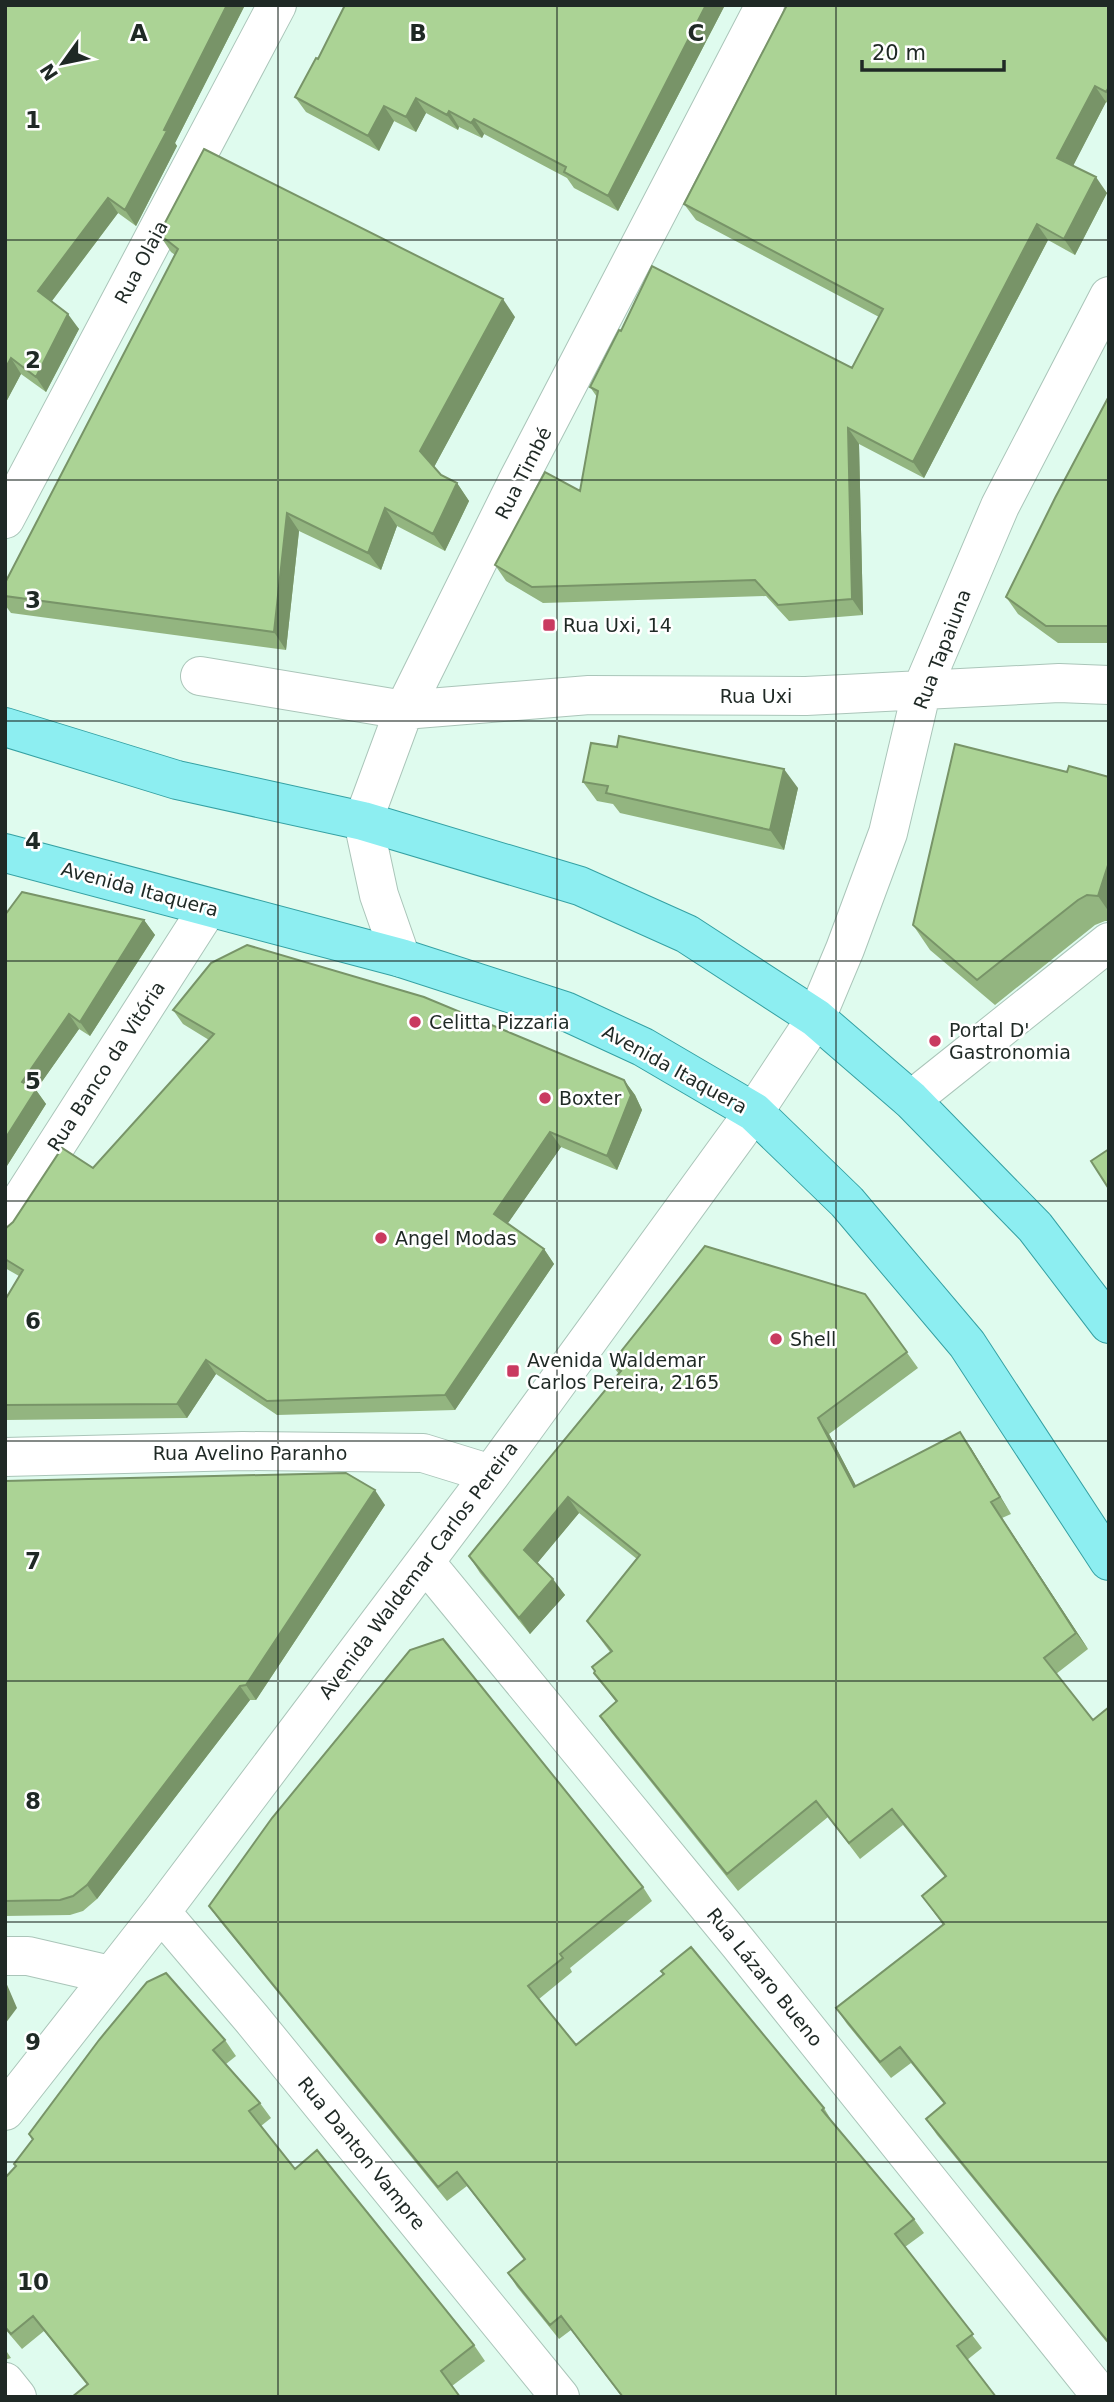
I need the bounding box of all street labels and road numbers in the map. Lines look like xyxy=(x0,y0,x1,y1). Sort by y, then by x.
street label: Rua Olaia xyxy=(110,217,172,307)
street label: Rua Timbé xyxy=(490,423,556,523)
street label: Rua Tapaiuna xyxy=(909,586,975,712)
street label: Rua Uxi xyxy=(720,685,792,707)
street label: Avenida Itaquera xyxy=(59,857,221,921)
street label: Rua Banco da Vitória xyxy=(43,977,169,1155)
street label: Avenida Itaquera xyxy=(599,1020,751,1118)
street label: Avenida Waldemar Carlos Pereira xyxy=(314,1437,522,1703)
street label: Rua Avelino Paranho xyxy=(153,1442,347,1464)
street label: Rua Lázaro Bueno xyxy=(703,1903,827,2051)
street label: Rua Danton Vampre xyxy=(294,2072,430,2234)

